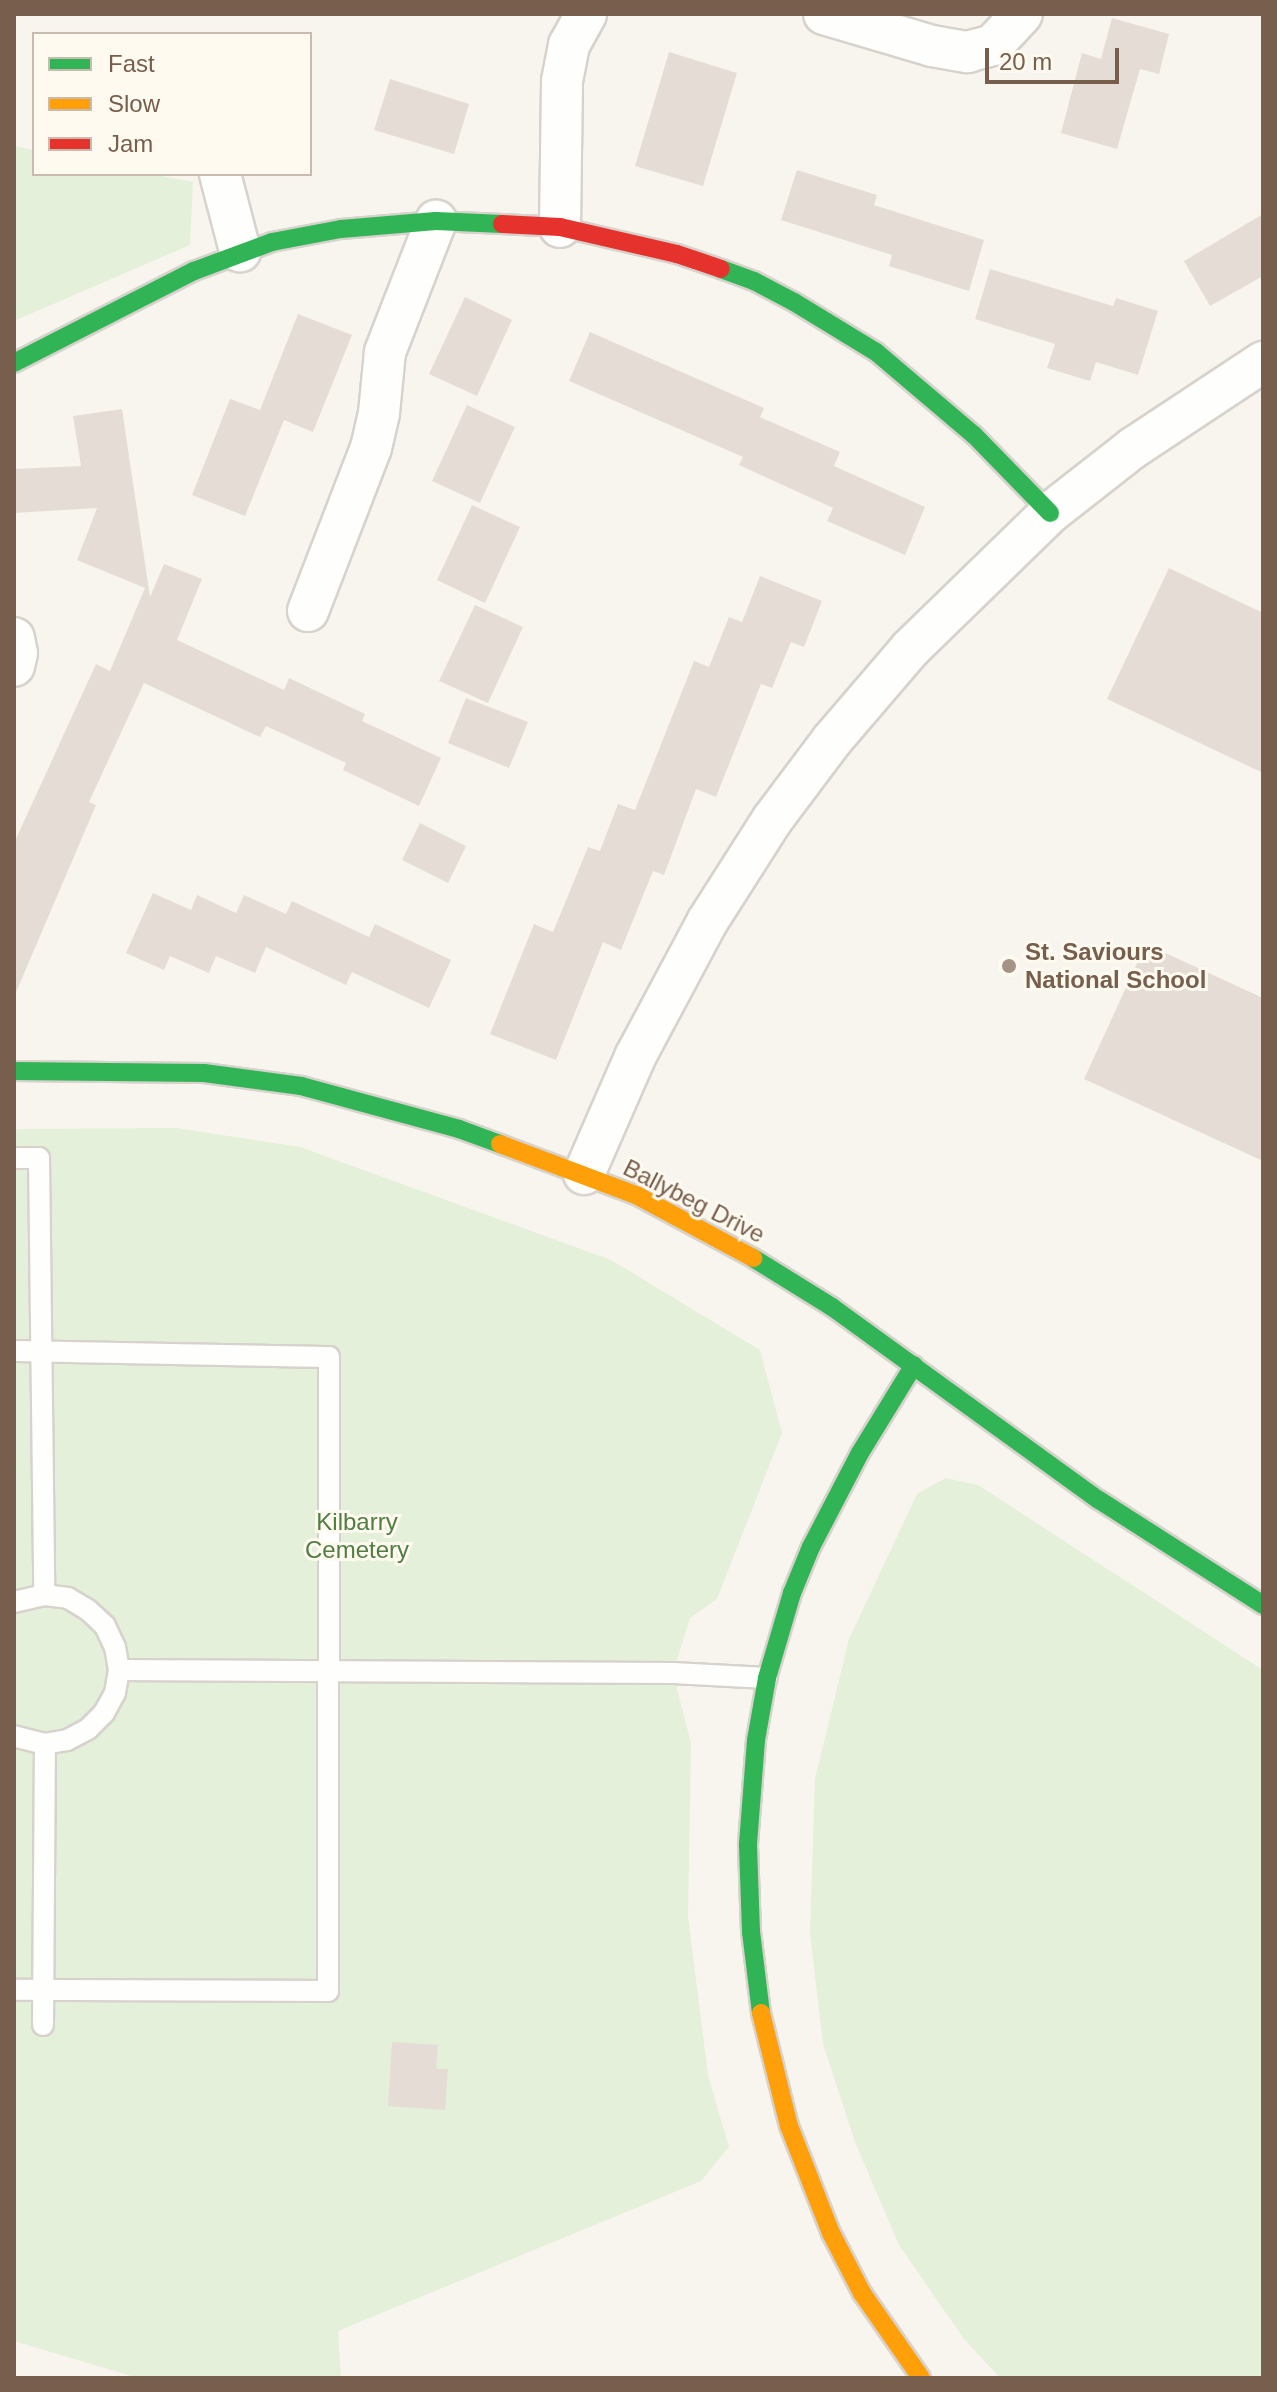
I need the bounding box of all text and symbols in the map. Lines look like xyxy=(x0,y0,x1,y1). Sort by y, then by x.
legend xyxy=(32,32,312,176)
scale bar xyxy=(989,32,1123,82)
text: 20 m xyxy=(999,48,1052,75)
text: Fast xyxy=(108,50,155,77)
text: Slow xyxy=(108,90,160,117)
text: Jam xyxy=(108,130,153,157)
place label: St. Saviours National School xyxy=(1025,938,1206,994)
marker: St. Saviours National School xyxy=(1000,957,1018,975)
street label: Ballybeg Drive xyxy=(619,1153,769,1249)
park label: Kilbarry Cemetery xyxy=(305,1508,409,1564)

